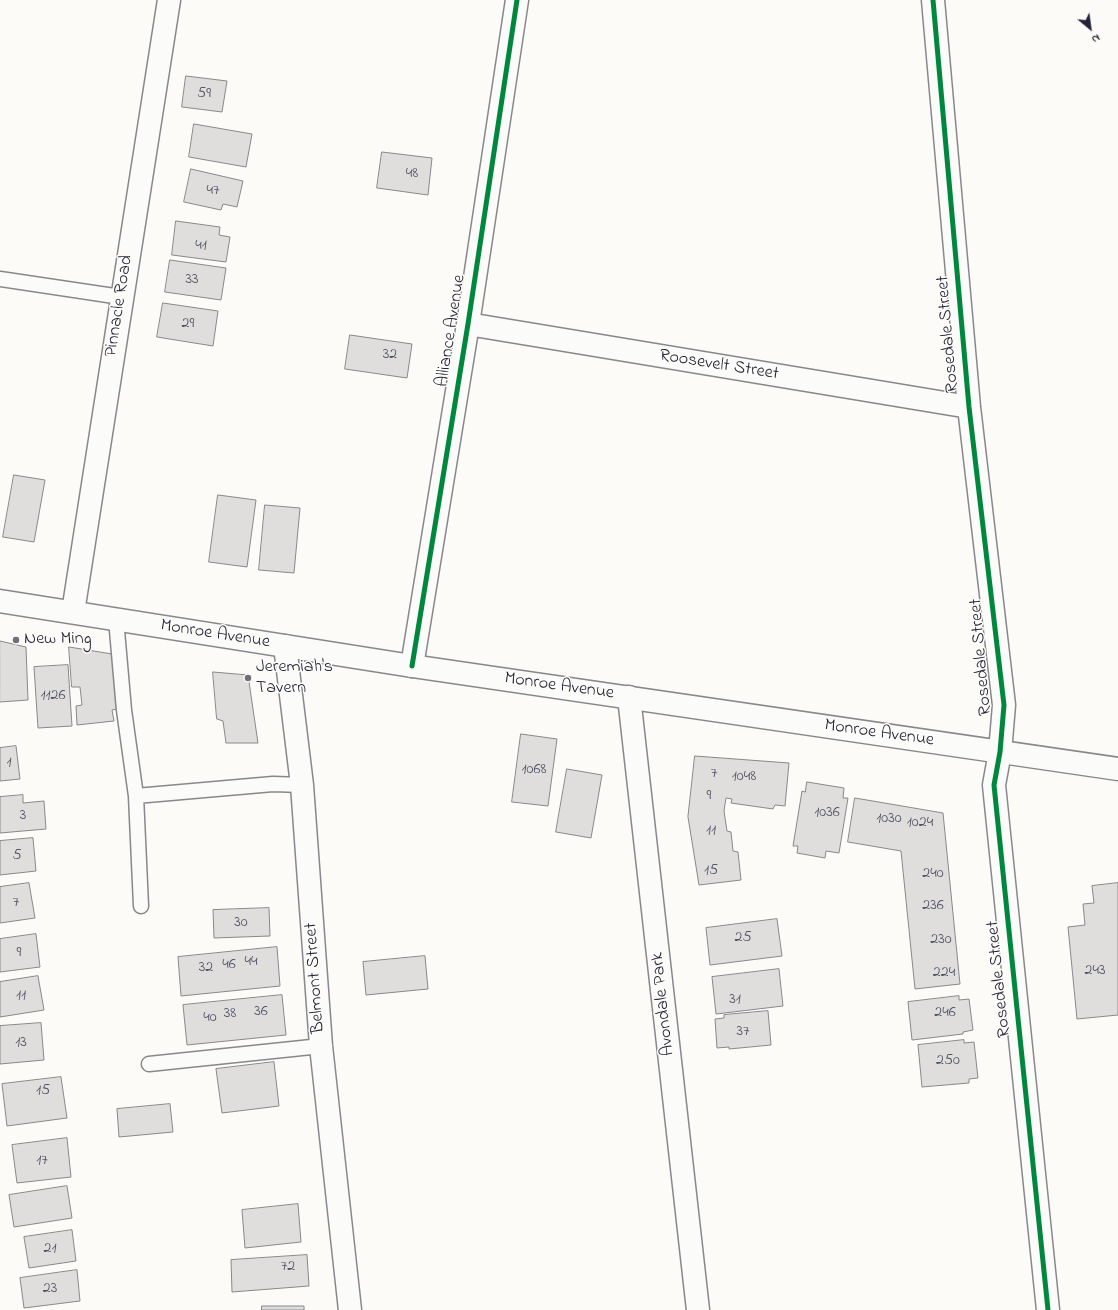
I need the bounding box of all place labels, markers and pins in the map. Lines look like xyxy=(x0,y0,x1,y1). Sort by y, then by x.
place label: New Ming xyxy=(24,629,92,651)
marker: New Ming xyxy=(11,635,21,645)
place label: Jeremiah's Tavern xyxy=(256,657,333,700)
marker: Jeremiah's Tavern xyxy=(243,673,253,683)

